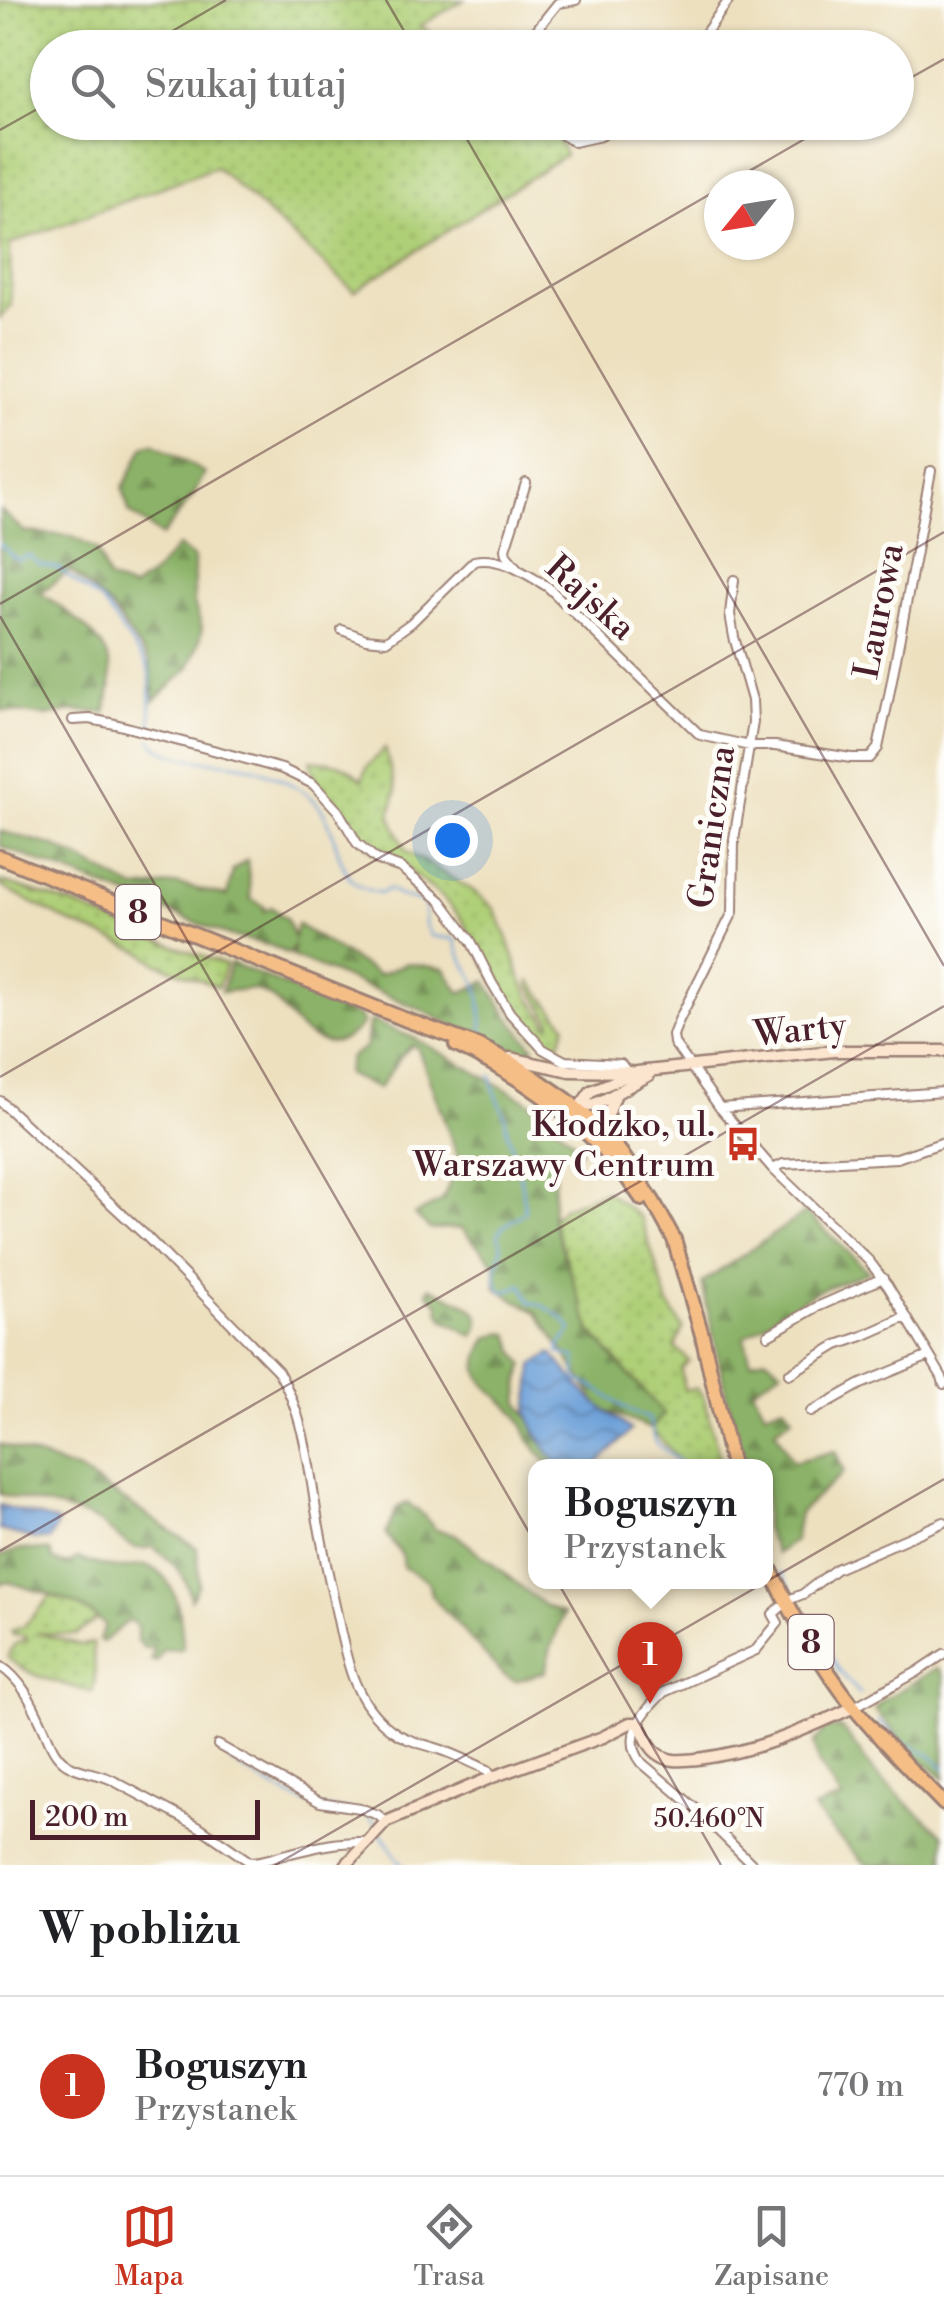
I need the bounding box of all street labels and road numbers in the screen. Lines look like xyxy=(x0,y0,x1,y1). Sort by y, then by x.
street label: Laurowa xyxy=(845,540,914,682)
street label: Rajska xyxy=(536,547,644,650)
street label: Graniczna xyxy=(680,743,745,911)
road number: 8 xyxy=(116,885,160,939)
street label: Warty xyxy=(751,1004,849,1057)
road number: 8 xyxy=(788,1615,834,1669)

